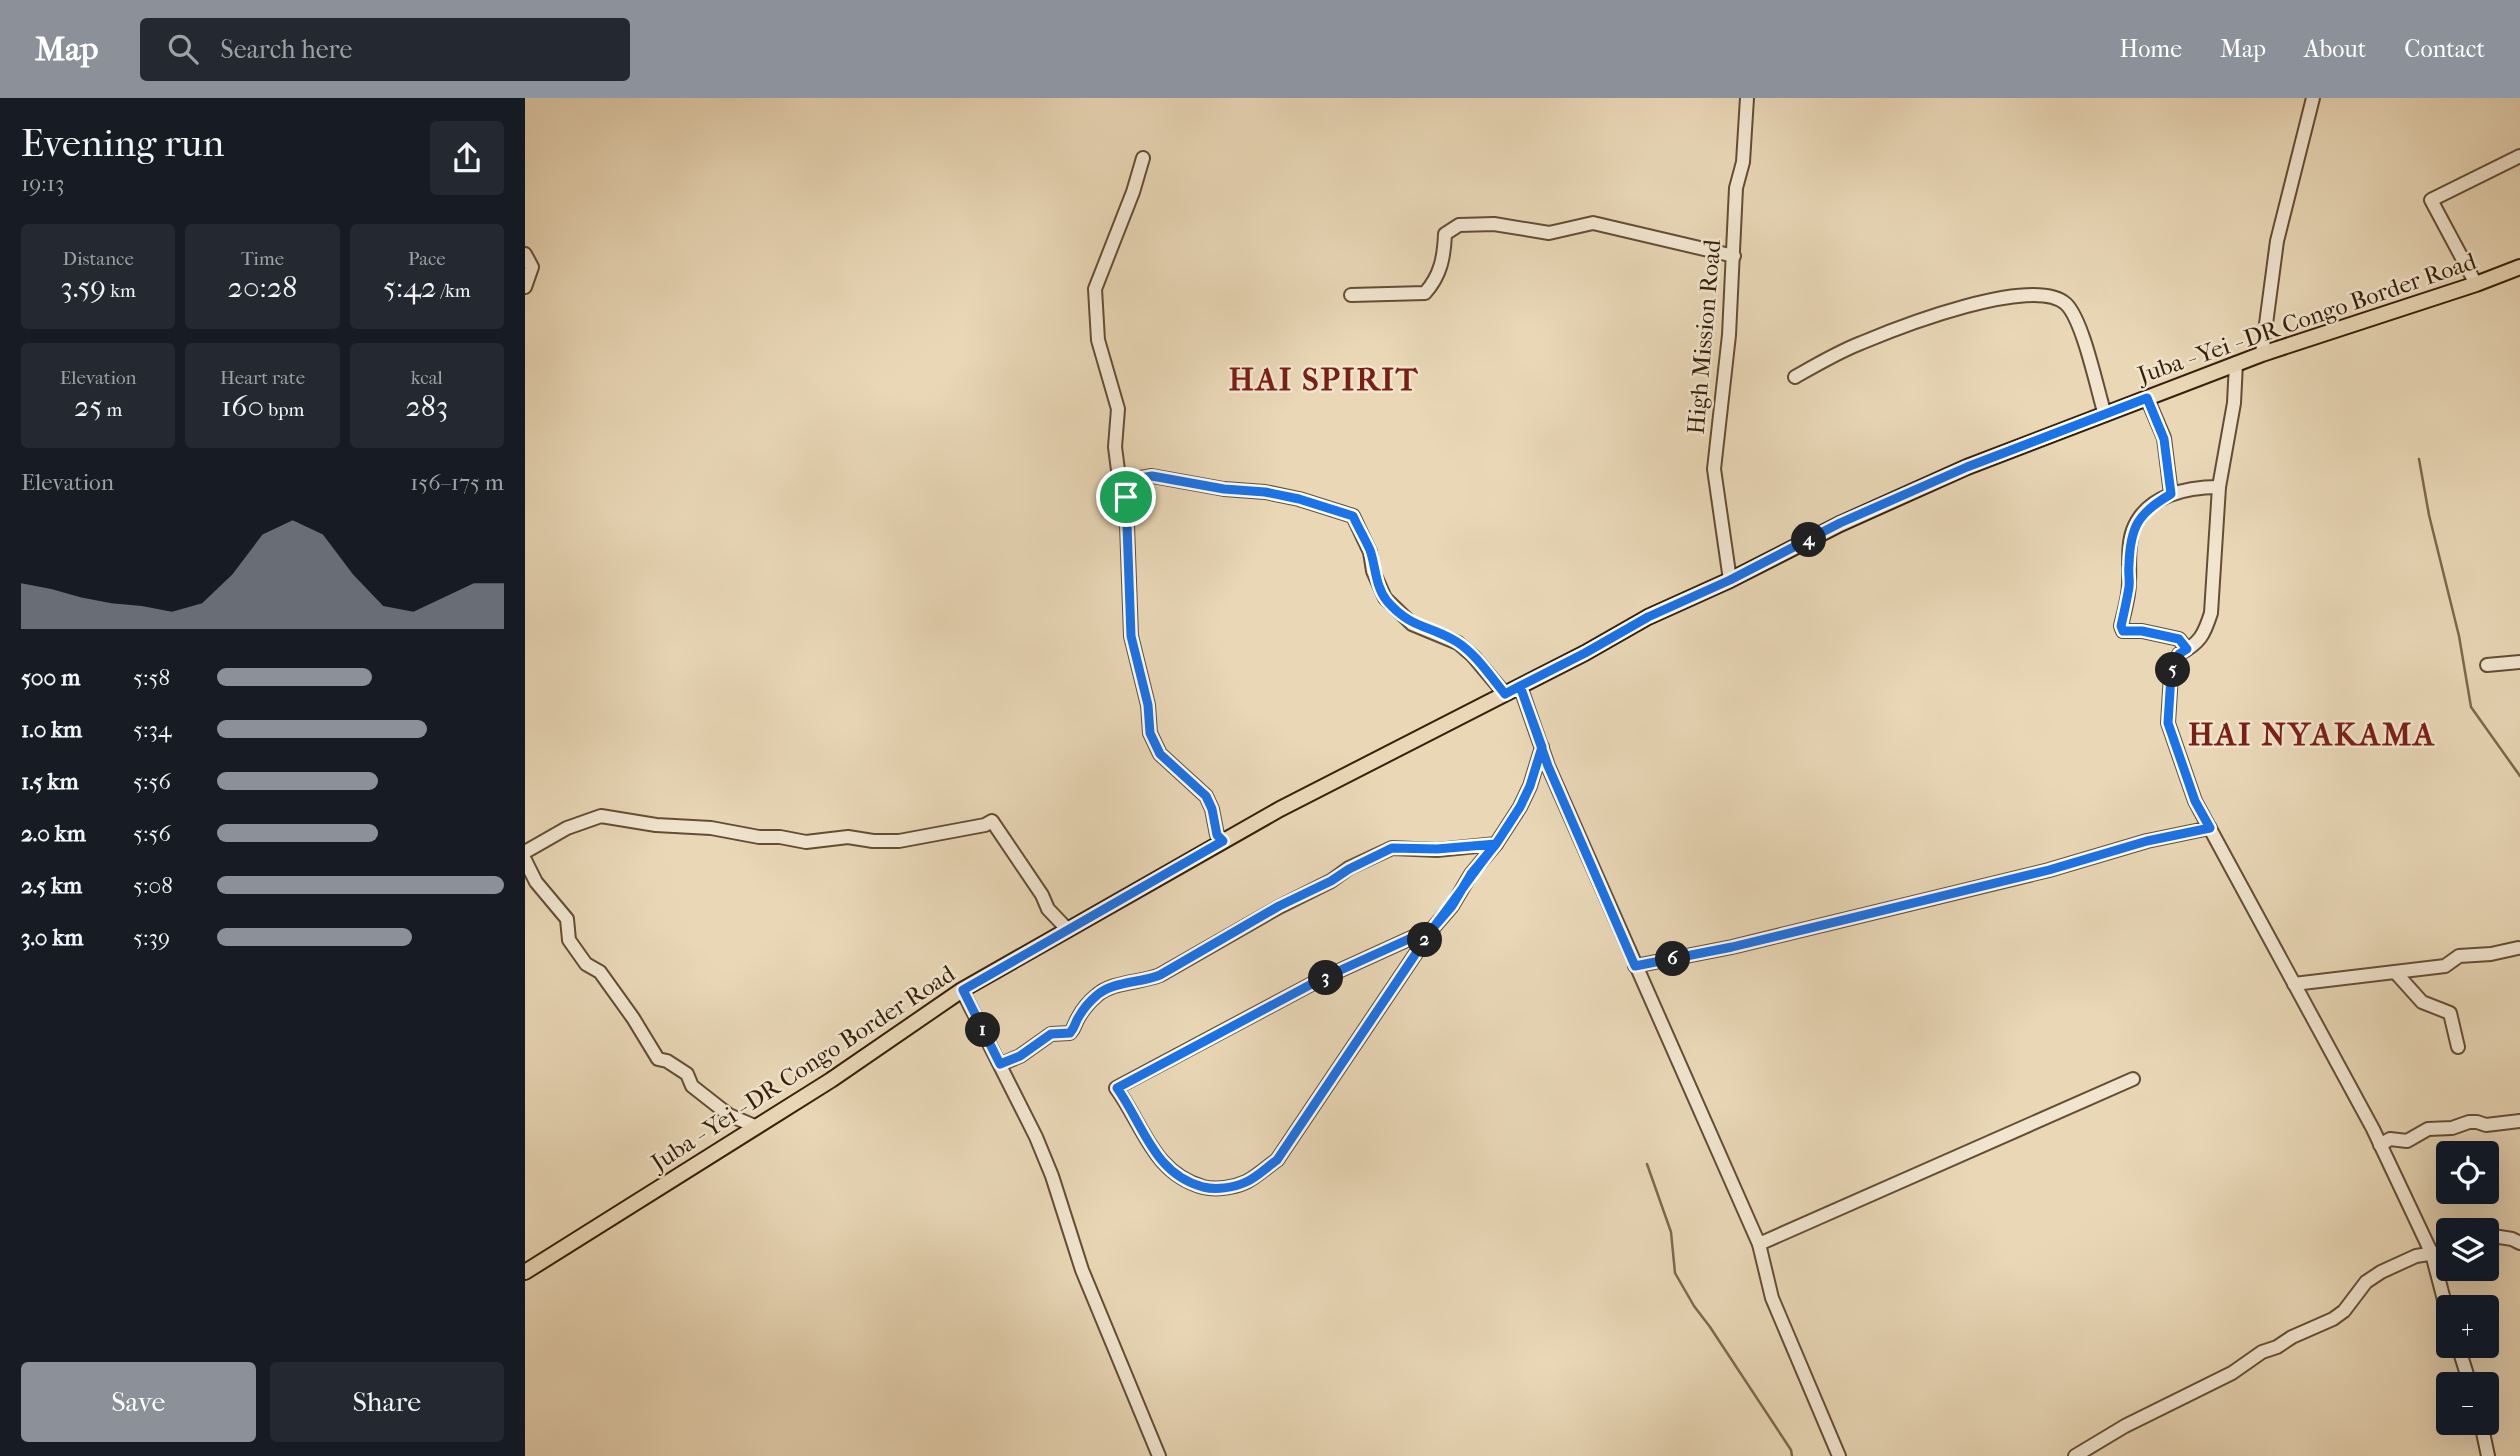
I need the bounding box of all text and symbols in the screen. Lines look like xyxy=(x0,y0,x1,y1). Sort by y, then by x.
search box xyxy=(140,18,630,81)
text: Map xyxy=(35,30,98,69)
icon: search xyxy=(164,30,202,68)
text: Search here xyxy=(220,34,352,65)
text: Home xyxy=(2120,35,2182,63)
text: Map xyxy=(2220,35,2266,63)
text: About xyxy=(2304,35,2366,63)
text: Contact xyxy=(2404,35,2485,63)
text: Evening run xyxy=(21,121,224,166)
button: share xyxy=(430,121,504,195)
text: 19:13 xyxy=(21,170,64,197)
street label: High Mission Road xyxy=(1682,237,1727,436)
street label: Juba - Yei - DR Congo Border Road xyxy=(2132,247,2481,390)
text: Distance xyxy=(62,248,134,270)
text: Time xyxy=(241,248,284,270)
text: Pace xyxy=(408,248,446,270)
text: 3.59 xyxy=(61,270,106,305)
text: 20:28 xyxy=(228,270,297,305)
text: 5:42 xyxy=(383,270,436,305)
text: km xyxy=(106,280,136,302)
text: /km xyxy=(436,280,471,302)
district label: HAI SPIRIT xyxy=(1229,361,1419,398)
text: Elevation xyxy=(60,367,137,389)
text: Heart rate xyxy=(220,367,305,389)
text: kcal xyxy=(411,367,443,389)
text: 25 xyxy=(74,389,102,424)
text: 160 xyxy=(221,389,264,424)
text: 283 xyxy=(405,389,448,424)
text: m xyxy=(102,399,122,421)
text: bpm xyxy=(264,399,304,421)
pin xyxy=(1096,467,1156,527)
text: Elevation xyxy=(21,469,114,496)
text: 156–175 m xyxy=(410,469,504,496)
icon: arrive xyxy=(1107,478,1145,516)
pin: 4 xyxy=(1791,522,1827,558)
text: 4 xyxy=(1803,528,1814,550)
pin: 5 xyxy=(2155,652,2191,688)
text: 5 xyxy=(2168,658,2177,680)
text: 500 m xyxy=(21,664,80,691)
text: 5:58 xyxy=(133,664,170,691)
text: 1.0 km xyxy=(21,716,82,743)
text: 5:34 xyxy=(133,716,172,743)
district label: HAI NYAKAMA xyxy=(2188,716,2436,753)
text: 1.5 km xyxy=(21,768,79,795)
text: 5:56 xyxy=(133,768,171,795)
text: 2.0 km xyxy=(21,820,86,847)
text: 5:56 xyxy=(133,820,171,847)
text: 2.5 km xyxy=(21,872,82,899)
text: 5:08 xyxy=(133,872,173,899)
pin: 2 xyxy=(1408,922,1443,958)
text: 3.0 km xyxy=(21,924,83,951)
text: 5:39 xyxy=(133,924,170,951)
text: 2 xyxy=(1420,928,1429,950)
pin: 6 xyxy=(1655,942,1691,976)
text: 6 xyxy=(1667,947,1678,969)
street label: Juba - Yei - DR Congo Border Road xyxy=(644,959,961,1178)
pin: 3 xyxy=(1309,960,1343,996)
text: 3 xyxy=(1322,966,1329,988)
pin: 1 xyxy=(965,1012,1001,1048)
text: 1 xyxy=(979,1018,986,1040)
map controls xyxy=(2436,1141,2499,1435)
button: locate xyxy=(2436,1141,2499,1204)
button: layers xyxy=(2436,1218,2499,1281)
button: + xyxy=(2436,1295,2499,1358)
button: Save xyxy=(21,1362,256,1442)
button: Share xyxy=(270,1362,504,1442)
button: − xyxy=(2436,1372,2499,1435)

